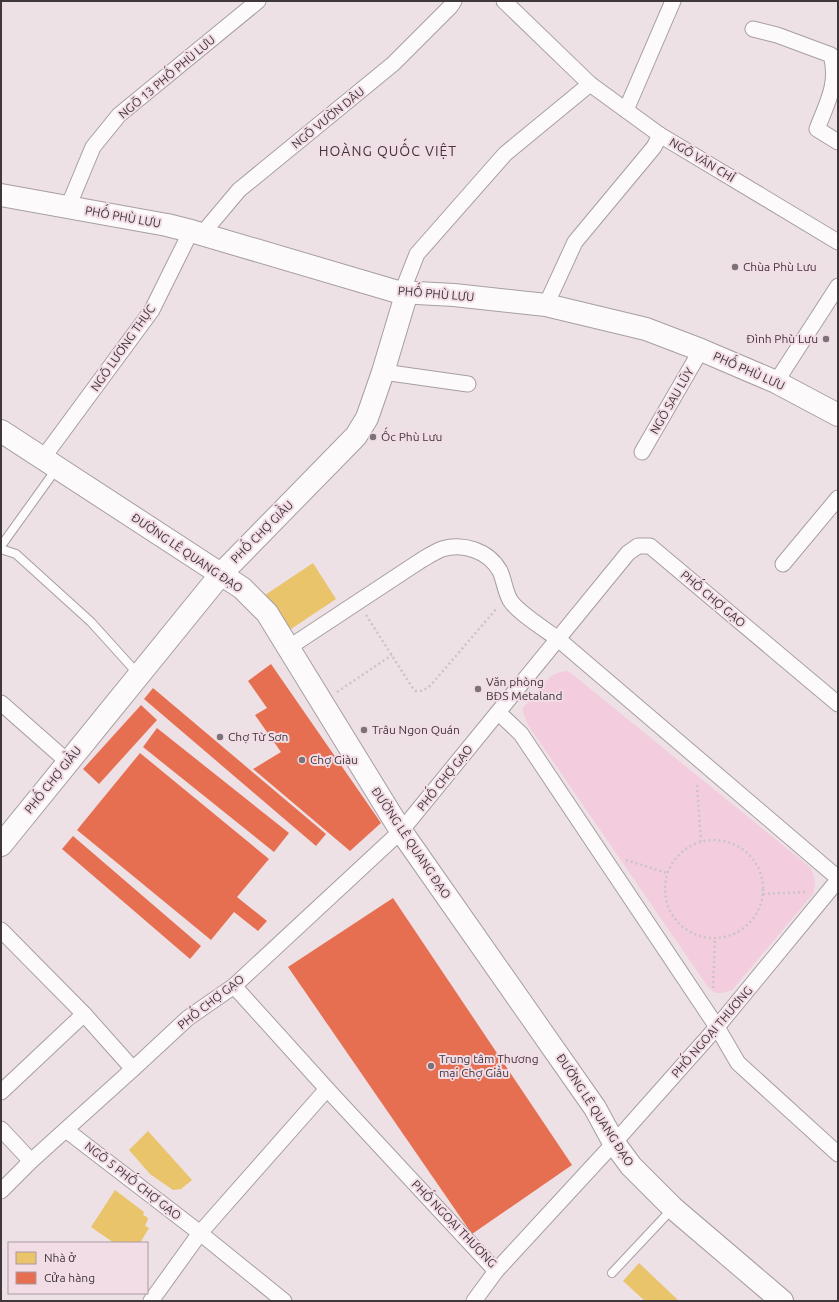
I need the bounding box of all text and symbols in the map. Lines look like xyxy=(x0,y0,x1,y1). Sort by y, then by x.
street label: NGÕ 13 PHỐ PHÙ LƯU xyxy=(114,30,217,121)
street label: NGÕ VƯỜN DÂU xyxy=(289,84,367,151)
street label: NGÕ VĂN CHỈ xyxy=(667,134,738,184)
district label: HOÀNG QUỐC VIỆT xyxy=(319,138,457,159)
street label: PHỐ PHÙ LƯU xyxy=(84,201,162,230)
place label: Chùa Phù Lưu xyxy=(743,260,817,273)
marker: Chùa Phù Lưu xyxy=(730,262,740,272)
street label: PHỐ PHÙ LƯU xyxy=(397,281,475,303)
street label: NGÕ LƯƠNG THỰC xyxy=(88,302,158,394)
place label: Đình Phù Lưu xyxy=(746,332,818,345)
marker: Đình Phù Lưu xyxy=(821,334,831,344)
street label: PHỐ PHÙ LƯU xyxy=(712,346,788,392)
street label: NGÕ SAU LŨY xyxy=(647,365,696,436)
place label: Ốc Phù Lưu xyxy=(381,427,442,443)
marker: Ốc Phù Lưu xyxy=(368,432,378,442)
street label: PHỐ CHỢ GIẦU xyxy=(226,496,296,566)
street label: ĐƯỜNG LÊ QUANG ĐẠO xyxy=(129,510,245,596)
street label: PHỐ CHỢ GẠO xyxy=(678,566,750,630)
place label: Văn phòng BĐS Metaland xyxy=(486,675,562,702)
marker: Văn phòng BĐS Metaland xyxy=(473,684,483,694)
place label: Trâu Ngon Quán xyxy=(372,723,460,736)
marker: Trâu Ngon Quán xyxy=(359,725,369,735)
place label: Chợ Từ Sơn xyxy=(228,730,288,744)
marker: Chợ Từ Sơn xyxy=(215,732,225,742)
street label: PHỐ CHỢ GẠO xyxy=(412,741,476,814)
street label: PHỐ CHỢ GIẦU xyxy=(19,742,84,816)
place label: Chợ Giàu xyxy=(310,753,358,767)
marker: Chợ Giàu xyxy=(297,755,307,765)
street label: ĐƯỜNG LÊ QUANG ĐẠO xyxy=(368,785,454,901)
street label: PHỐ CHỢ GẠO xyxy=(173,970,247,1032)
street label: PHỐ NGOẠI THƯƠNG xyxy=(666,982,755,1080)
street label: ĐƯỜNG LÊ QUANG ĐẠO xyxy=(553,1051,637,1169)
place label: Trung tâm Thương mại Chợ Giầu xyxy=(439,1052,539,1080)
marker: Trung tâm Thương mại Chợ Giầu xyxy=(426,1061,436,1071)
street label: NGÕ 5 PHỐ CHỢ GẠO xyxy=(82,1137,186,1223)
street label: PHỐ NGOẠI THƯƠNG xyxy=(409,1175,501,1271)
legend xyxy=(8,1242,148,1294)
text: Nhà ở xyxy=(44,1251,76,1264)
text: Cửa hàng xyxy=(44,1271,95,1284)

